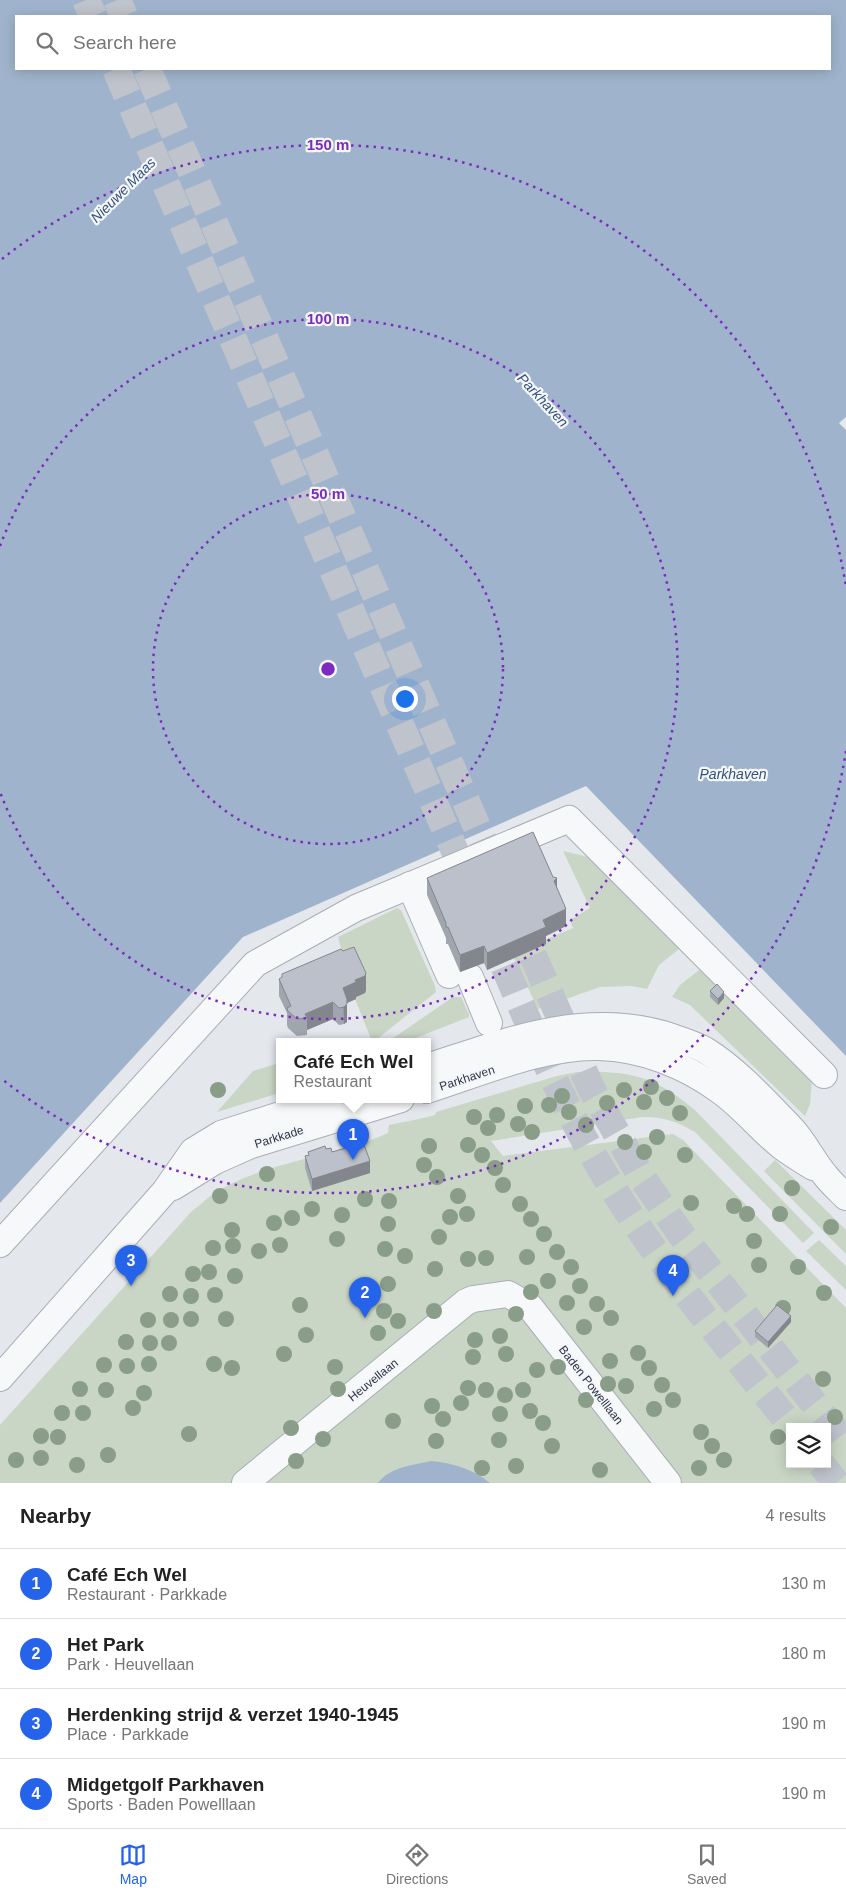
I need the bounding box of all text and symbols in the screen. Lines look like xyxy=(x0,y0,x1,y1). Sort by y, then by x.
search box xyxy=(15,15,831,70)
icon: search xyxy=(33,29,61,57)
text: Search here xyxy=(73,32,177,53)
text: 150 m xyxy=(307,136,349,153)
water label: Nieuwe Maas xyxy=(87,154,159,226)
text: 100 m xyxy=(307,310,349,327)
water label: Parkhaven xyxy=(514,370,572,430)
text: 50 m xyxy=(311,485,345,502)
centre of rings xyxy=(319,660,337,678)
your location xyxy=(392,686,418,712)
water label: Parkhaven xyxy=(700,766,767,782)
popup xyxy=(276,1038,431,1103)
text: Café Ech Wel xyxy=(293,1051,414,1072)
street label: Parkhaven xyxy=(438,1062,496,1094)
text: Restaurant xyxy=(293,1073,372,1090)
pin: 1 xyxy=(337,1119,369,1160)
street label: Parkkade xyxy=(253,1123,306,1151)
pin: 3 xyxy=(115,1245,147,1286)
pin: 4 xyxy=(657,1255,689,1296)
pin: 2 xyxy=(349,1277,381,1318)
street label: Baden Powelllaan xyxy=(556,1343,626,1427)
street label: Heuvellaan xyxy=(345,1356,401,1404)
map controls xyxy=(786,1423,831,1468)
button: layers xyxy=(786,1423,831,1468)
text: Nearby xyxy=(20,1504,91,1527)
text: 4 results xyxy=(766,1507,826,1524)
text: Café Ech Wel xyxy=(67,1564,187,1585)
text: 1 xyxy=(32,1575,40,1592)
text: 130 m xyxy=(782,1575,826,1592)
text: Restaurant · Parkkade xyxy=(67,1586,227,1603)
text: Het Park xyxy=(67,1634,144,1655)
text: 2 xyxy=(32,1645,40,1662)
text: 180 m xyxy=(782,1645,826,1662)
text: Park · Heuvellaan xyxy=(67,1656,194,1673)
text: Herdenking strijd & verzet 1940-1945 xyxy=(67,1704,399,1725)
text: 3 xyxy=(32,1715,40,1732)
text: 190 m xyxy=(782,1715,826,1732)
text: Place · Parkkade xyxy=(67,1726,189,1743)
text: Midgetgolf Parkhaven xyxy=(67,1774,264,1795)
text: 4 xyxy=(32,1785,40,1802)
text: 190 m xyxy=(782,1785,826,1802)
text: Sports · Baden Powelllaan xyxy=(67,1796,256,1813)
tab: Map xyxy=(119,1841,147,1887)
tab: Directions xyxy=(386,1841,448,1887)
tab: Saved xyxy=(687,1841,727,1887)

